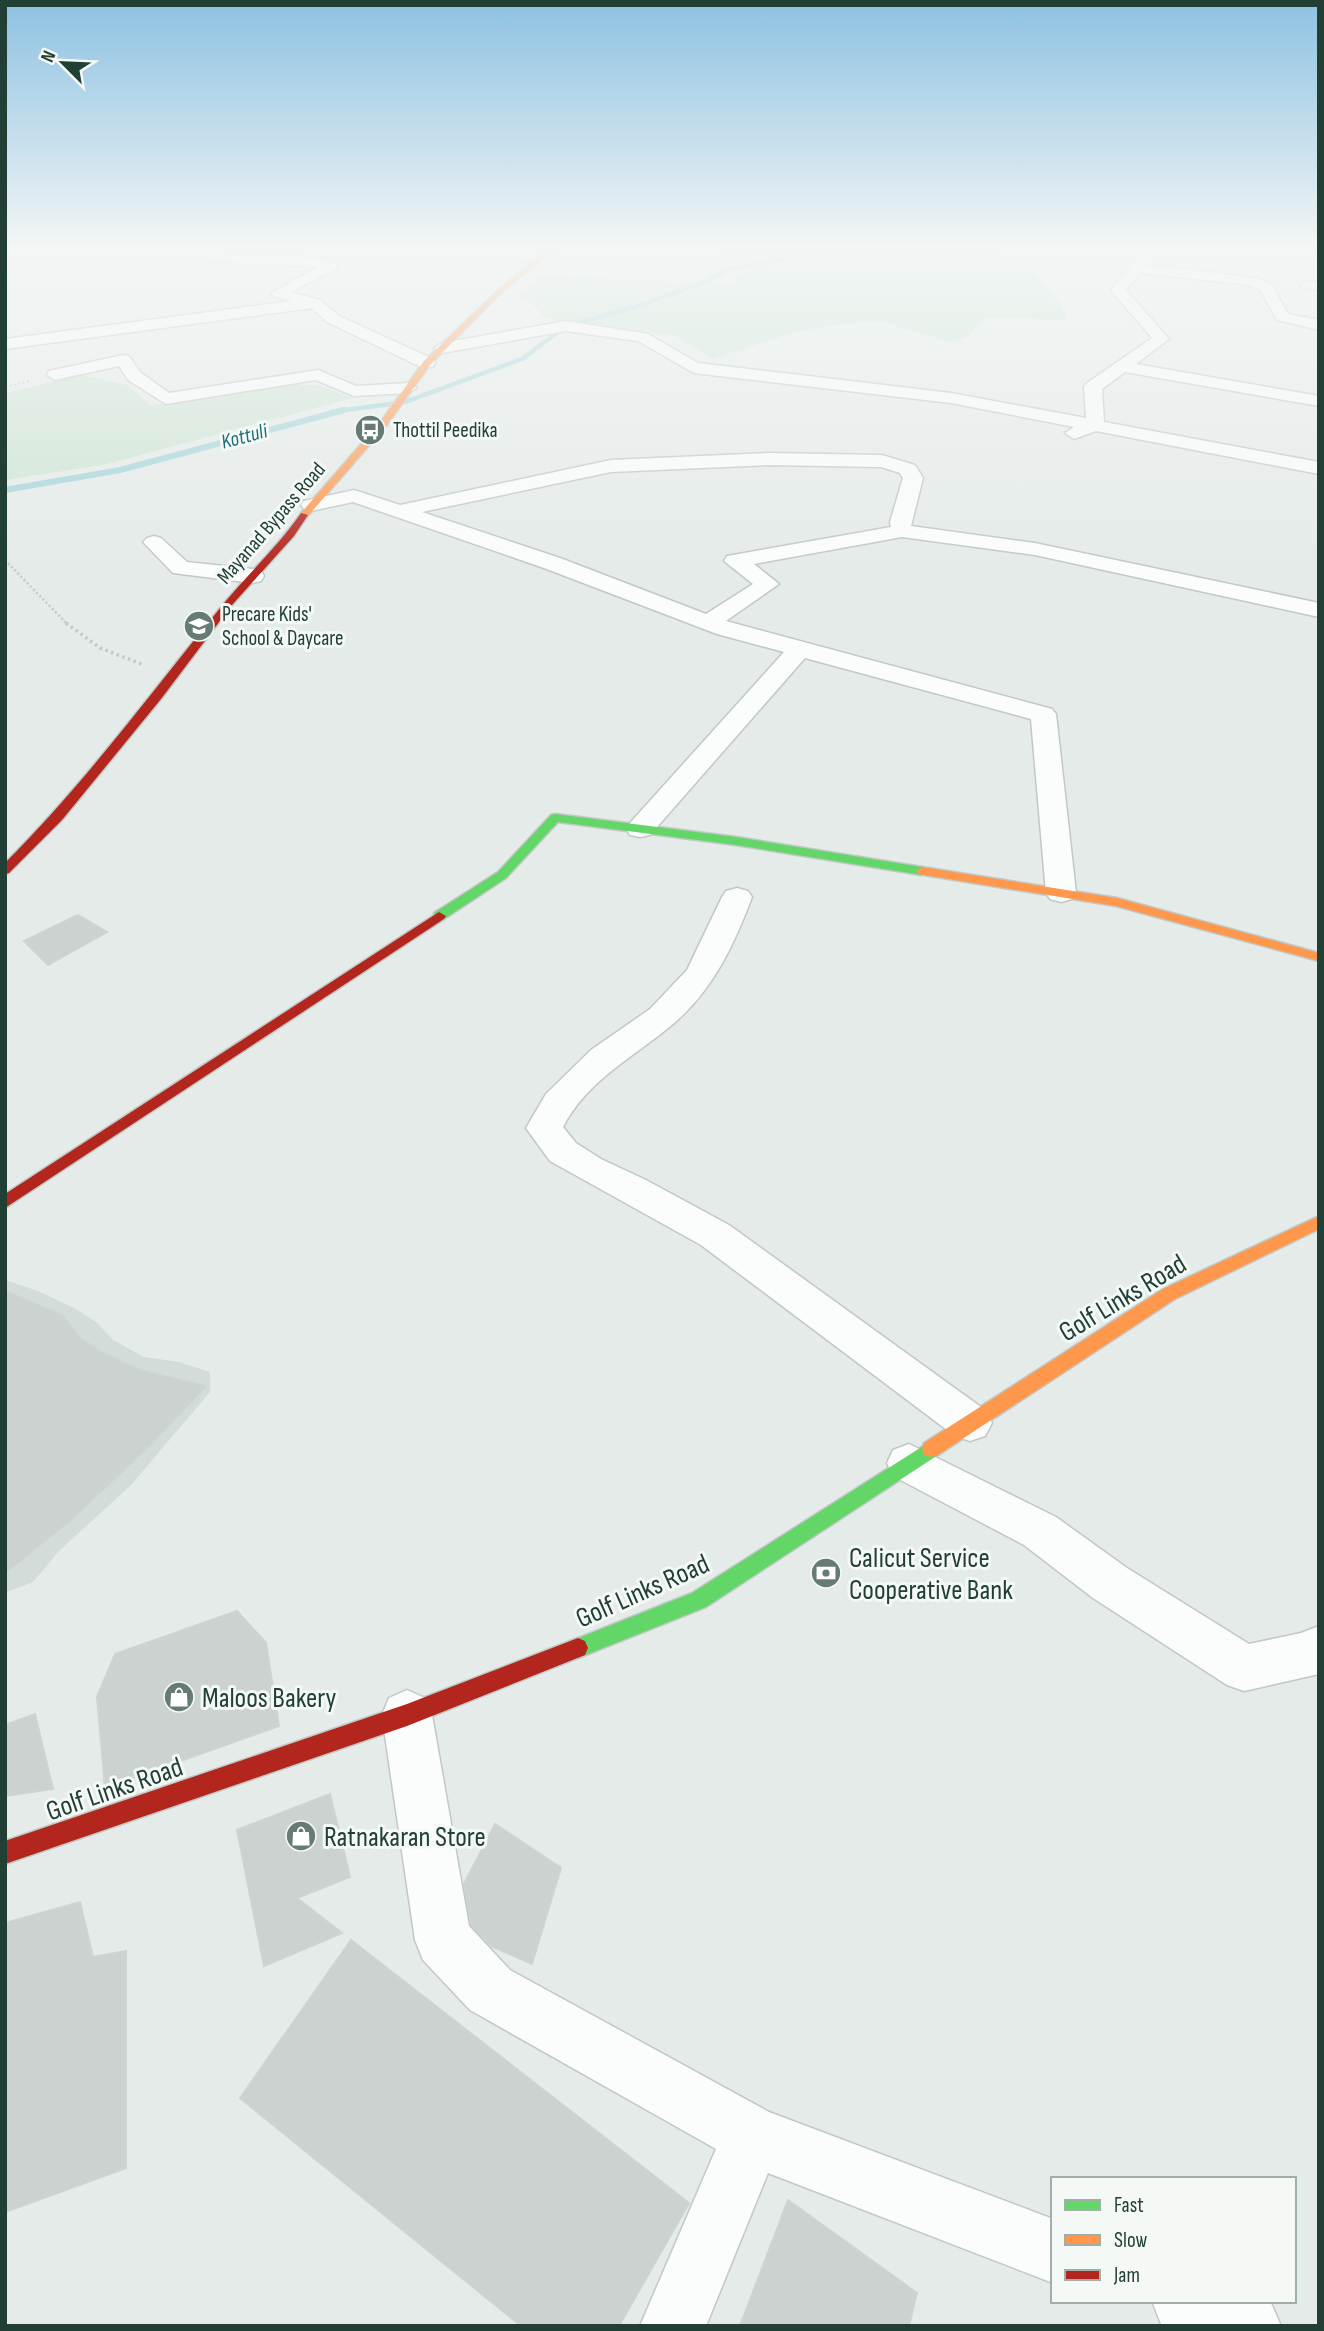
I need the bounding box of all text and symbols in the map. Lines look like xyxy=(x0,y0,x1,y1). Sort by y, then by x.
north arrow xyxy=(28,28,98,98)
text: N xyxy=(36,47,61,66)
bus stop icon: Thottil Peedika xyxy=(353,413,387,447)
water label: Kottuli xyxy=(218,418,271,455)
place label: Thottil Peedika xyxy=(393,418,498,443)
street label: Mayanad Bypass Road xyxy=(212,458,331,589)
place label: Precare Kids' School & Daycare xyxy=(222,602,343,651)
school or university icon: Precare Kids' School & Daycare xyxy=(182,609,216,643)
street label: Golf Links Road xyxy=(1053,1247,1192,1349)
place label: Calicut Service Cooperative Bank xyxy=(849,1542,1013,1607)
street label: Golf Links Road xyxy=(571,1547,714,1635)
bank icon: Calicut Service Cooperative Bank xyxy=(809,1556,843,1590)
shop icon: Maloos Bakery xyxy=(162,1680,196,1714)
place label: Maloos Bakery xyxy=(202,1682,336,1715)
street label: Golf Links Road xyxy=(42,1751,187,1828)
shop icon: Ratnakaran Store xyxy=(284,1819,318,1853)
place label: Ratnakaran Store xyxy=(324,1821,486,1854)
legend xyxy=(1051,2177,1296,2303)
text: Fast xyxy=(1114,2193,1144,2218)
text: Slow xyxy=(1114,2228,1148,2253)
text: Jam xyxy=(1113,2263,1140,2288)

